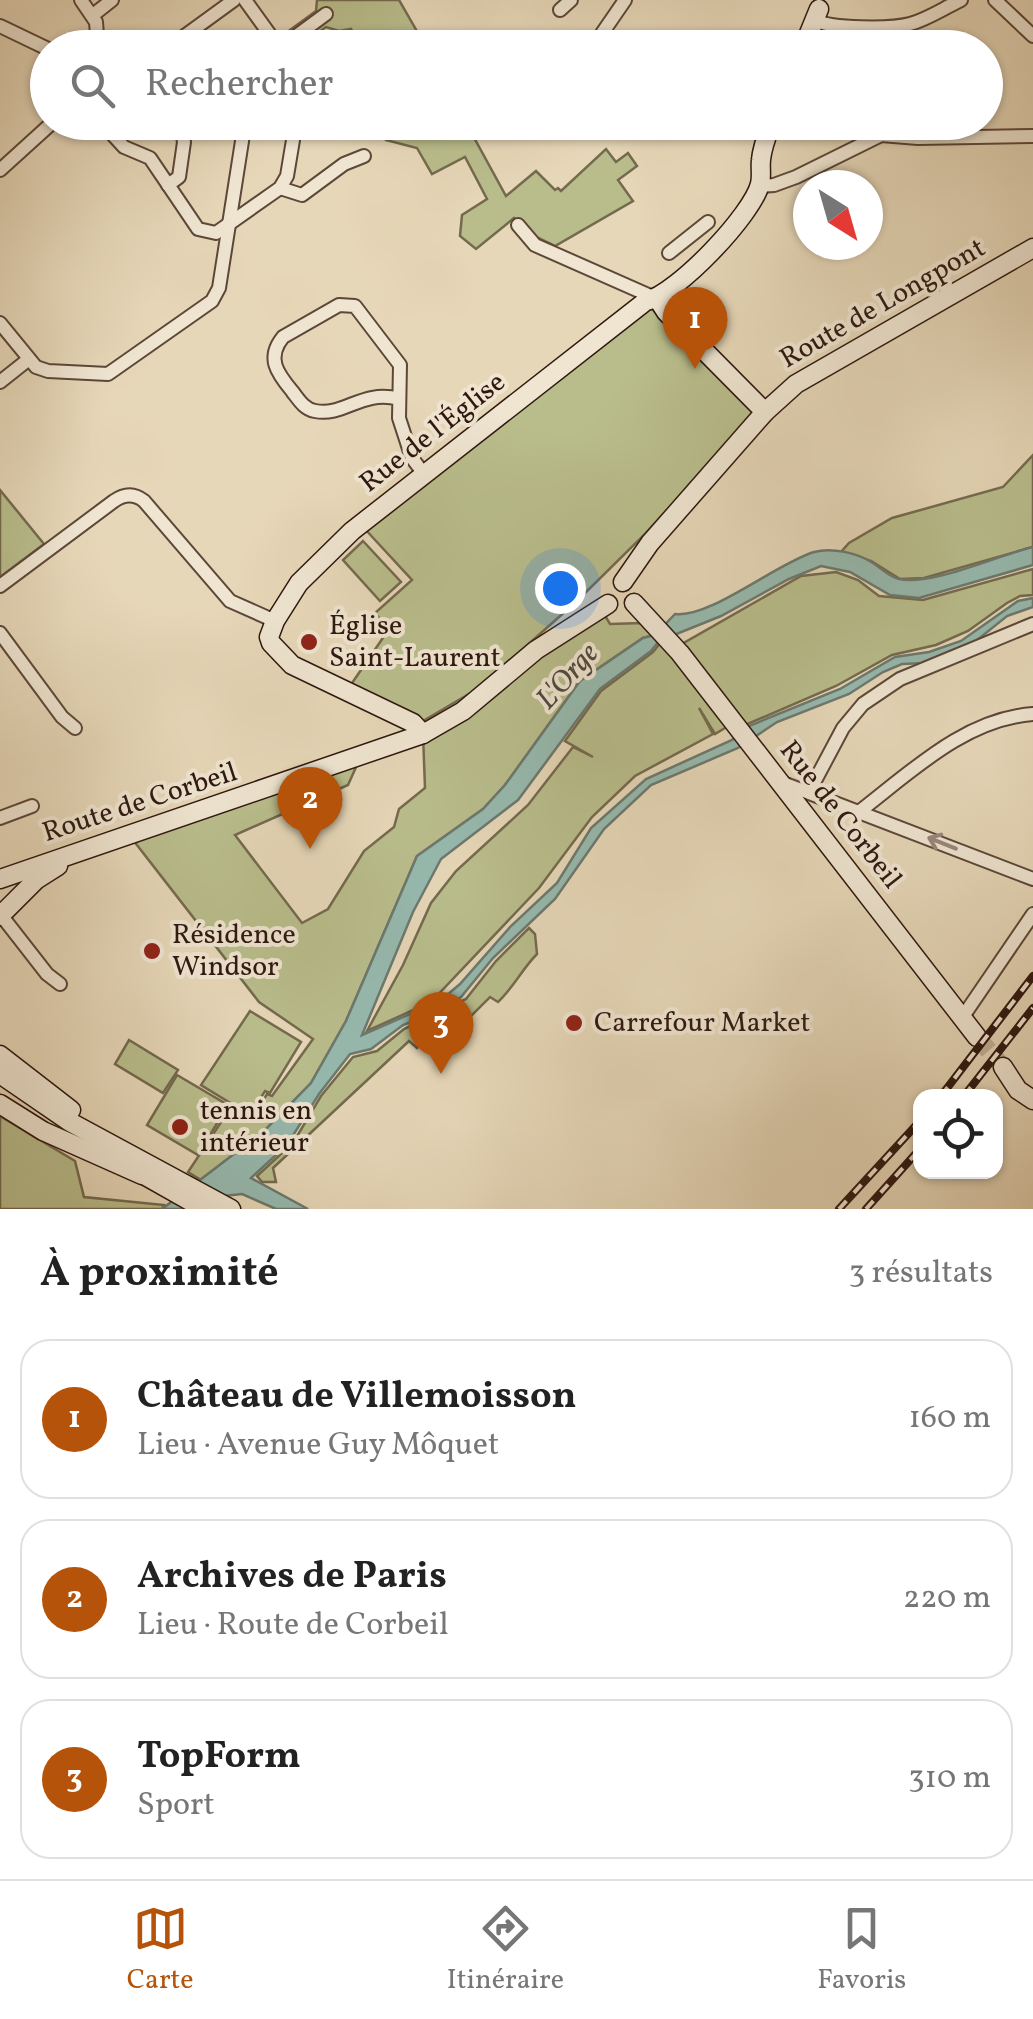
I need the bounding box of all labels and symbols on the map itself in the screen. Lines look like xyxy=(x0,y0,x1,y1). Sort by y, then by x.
north arrow xyxy=(793,170,883,260)
street label: Route de Longpont xyxy=(773,229,993,379)
pin: 1 xyxy=(662,286,728,369)
street label: Rue de l'Église xyxy=(352,364,514,502)
your location xyxy=(535,563,586,614)
place label: Église Saint-Laurent xyxy=(329,607,501,678)
marker: Église Saint-Laurent xyxy=(298,631,320,653)
water label: L'Orge xyxy=(527,635,609,719)
street label: Rue de Corbeil xyxy=(770,733,910,897)
street label: Route de Corbeil xyxy=(38,753,242,853)
pin: 2 xyxy=(278,766,342,849)
one-way arrow xyxy=(928,833,958,851)
place label: Résidence Windsor xyxy=(172,916,296,987)
marker: Résidence Windsor xyxy=(141,940,163,962)
pin: 3 xyxy=(408,992,474,1074)
place label: Carrefour Market xyxy=(594,1004,810,1043)
marker: Carrefour Market xyxy=(563,1012,585,1034)
place label: tennis en intérieur xyxy=(200,1092,312,1163)
marker: tennis en intérieur xyxy=(169,1116,191,1138)

